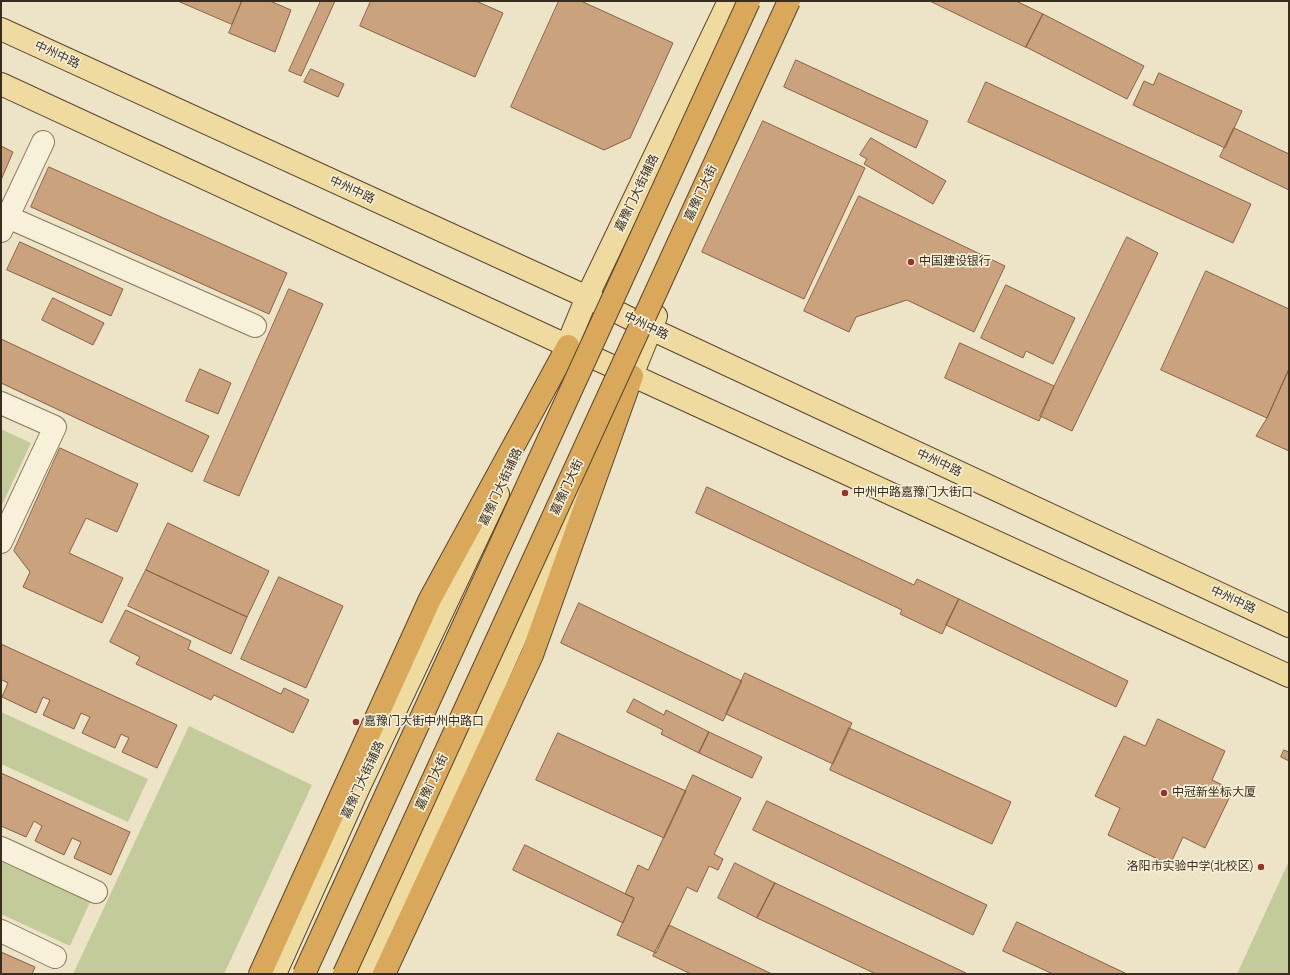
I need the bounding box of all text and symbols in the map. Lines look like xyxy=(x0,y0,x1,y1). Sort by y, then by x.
street label: 中州中路 xyxy=(32,38,82,72)
street label: 嘉豫门大街辅路 xyxy=(612,152,662,234)
street label: 嘉豫门大街 xyxy=(682,163,720,223)
street label: 中州中路 xyxy=(327,173,377,207)
place label: 中国建设银行 xyxy=(919,255,991,269)
marker: 中国建设银行 xyxy=(906,257,916,267)
street label: 中州中路 xyxy=(621,309,671,343)
street label: 嘉豫门大街辅路 xyxy=(477,446,525,528)
street label: 中州中路 xyxy=(914,446,964,480)
street label: 嘉豫门大街 xyxy=(548,457,586,517)
place label: 中州中路嘉豫门大街口 xyxy=(853,486,973,500)
marker: 中州中路嘉豫门大街口 xyxy=(840,488,850,498)
street label: 中州中路 xyxy=(1208,583,1258,617)
place label: 嘉豫门大街中州中路口 xyxy=(364,715,484,729)
marker: 嘉豫门大街中州中路口 xyxy=(351,717,361,727)
street label: 嘉豫门大街辅路 xyxy=(339,739,387,821)
street label: 嘉豫门大街 xyxy=(413,752,451,812)
place label: 中冠新坐标大厦 xyxy=(1172,786,1256,800)
marker: 中冠新坐标大厦 xyxy=(1159,788,1169,798)
place label: 洛阳市实验中学(北校区) xyxy=(1126,860,1253,874)
marker: 洛阳市实验中学(北校区) xyxy=(1256,862,1266,872)

